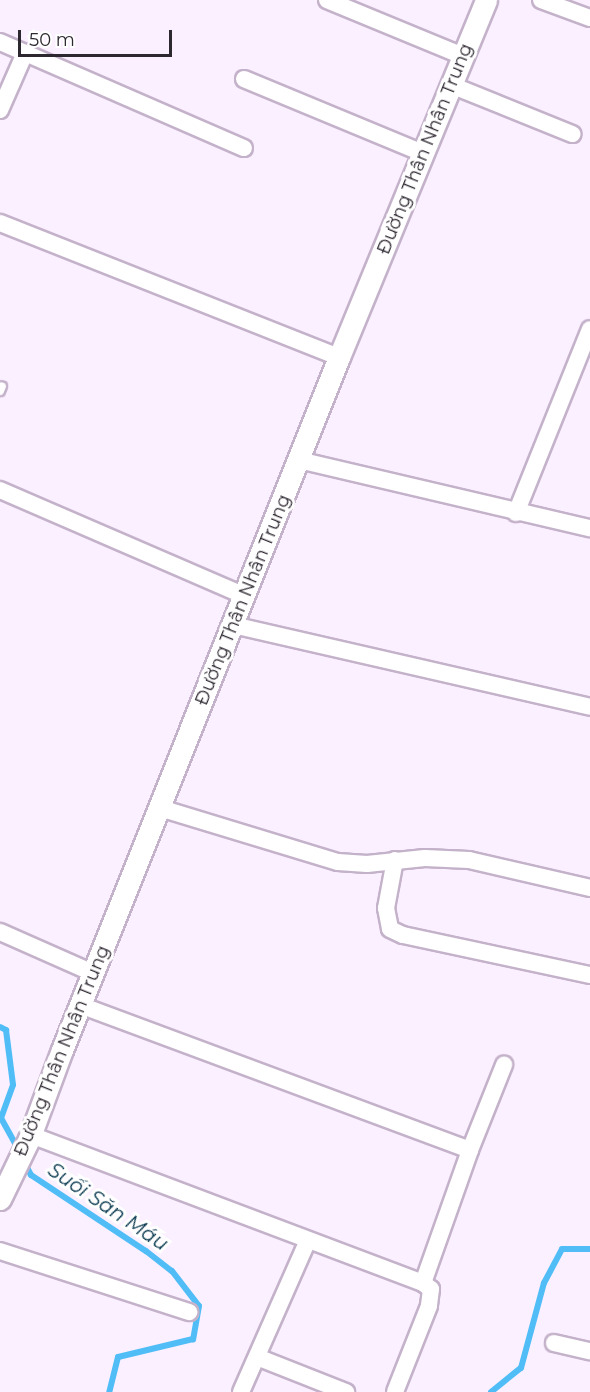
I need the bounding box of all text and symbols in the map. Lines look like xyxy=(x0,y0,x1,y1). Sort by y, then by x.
scale bar xyxy=(21,18,176,56)
text: 50 m xyxy=(29,29,75,51)
street label: Đường Thân Nhân Trung xyxy=(373,40,477,258)
street label: Đường Thân Nhân Trung xyxy=(191,491,295,709)
street label: Đường Thân Nhân Trung xyxy=(10,942,114,1160)
water label: Suối Săn Máu xyxy=(43,1158,173,1256)

